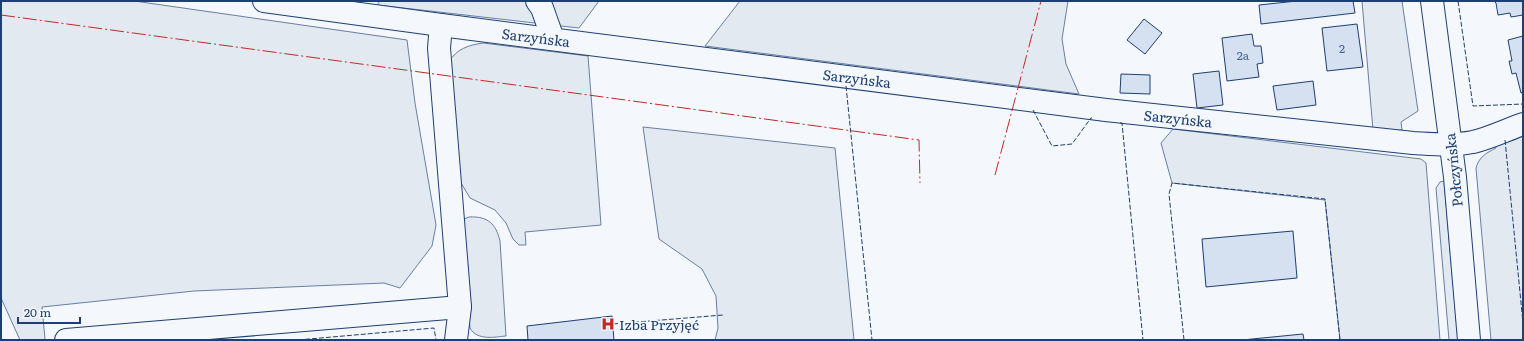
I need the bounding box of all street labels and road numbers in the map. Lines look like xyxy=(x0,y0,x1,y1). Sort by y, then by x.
street label: Sarzyńska xyxy=(501,23,572,51)
street label: Sarzyńska xyxy=(822,64,893,92)
street label: Sarzyńska xyxy=(1143,104,1214,132)
street label: Połczyńska xyxy=(1439,132,1467,208)

